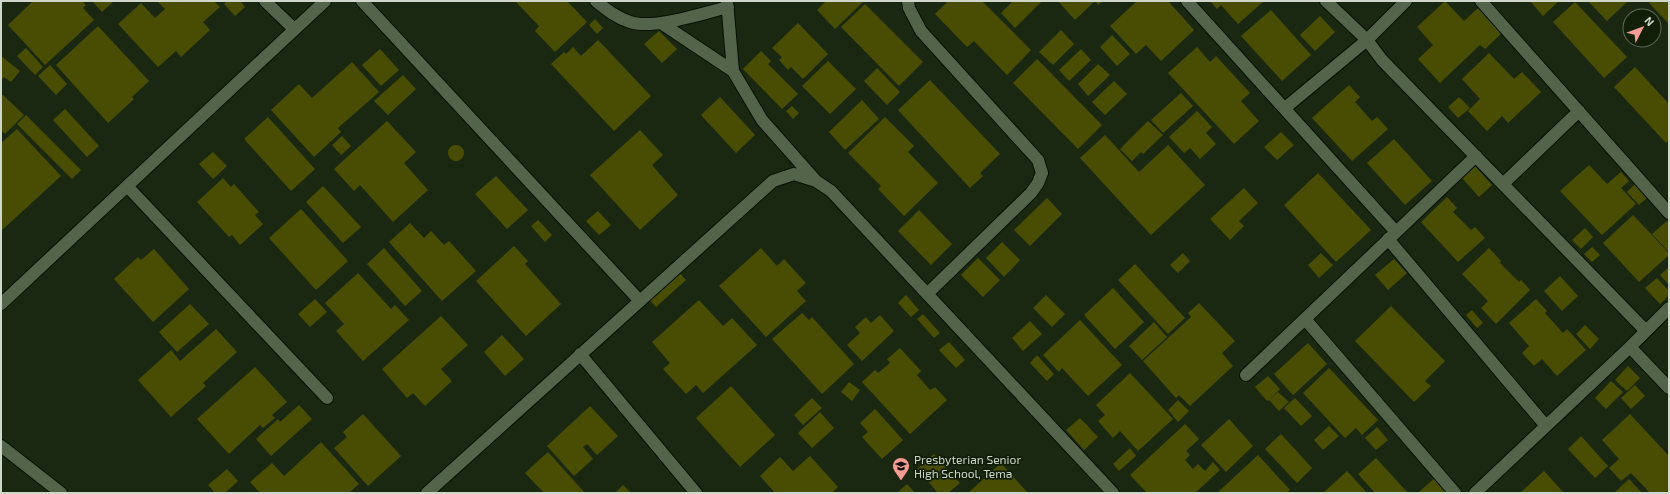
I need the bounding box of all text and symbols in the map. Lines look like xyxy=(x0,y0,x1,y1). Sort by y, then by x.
north arrow xyxy=(1622,8,1662,48)
text: N xyxy=(1642,14,1657,28)
place label: Presbyterian Senior High School, Tema xyxy=(914,452,1021,480)
school or university icon: Presbyterian Senior High School, Tema xyxy=(891,456,911,481)

